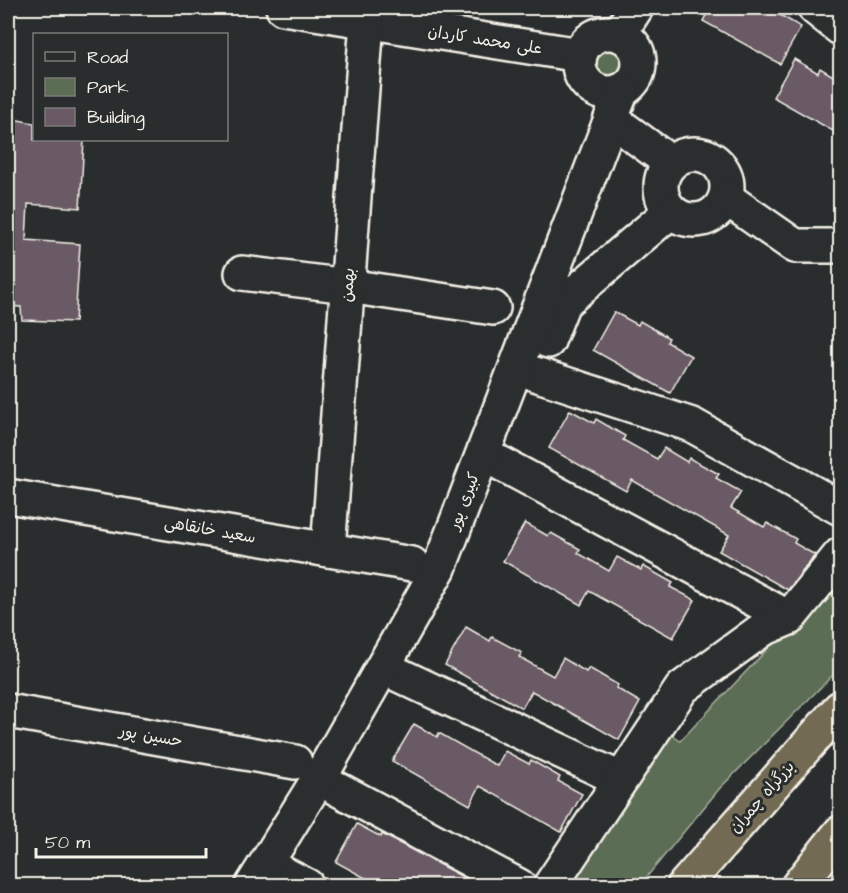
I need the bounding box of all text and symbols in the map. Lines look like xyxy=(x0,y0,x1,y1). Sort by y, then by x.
street label: علی محمد کاردان xyxy=(426,20,544,60)
legend xyxy=(33,33,228,141)
text: Road xyxy=(87,45,128,70)
text: Park xyxy=(87,75,129,100)
text: Building xyxy=(87,105,145,131)
street label: بهمن xyxy=(336,267,360,303)
street label: کبیری پور xyxy=(442,469,485,535)
street label: سعید خانقاهی xyxy=(163,511,257,549)
street label: حسین پور xyxy=(116,719,184,752)
street label: بزرگراه چمران xyxy=(724,756,800,838)
scale bar xyxy=(36,821,206,859)
text: 50 m xyxy=(45,830,90,855)

